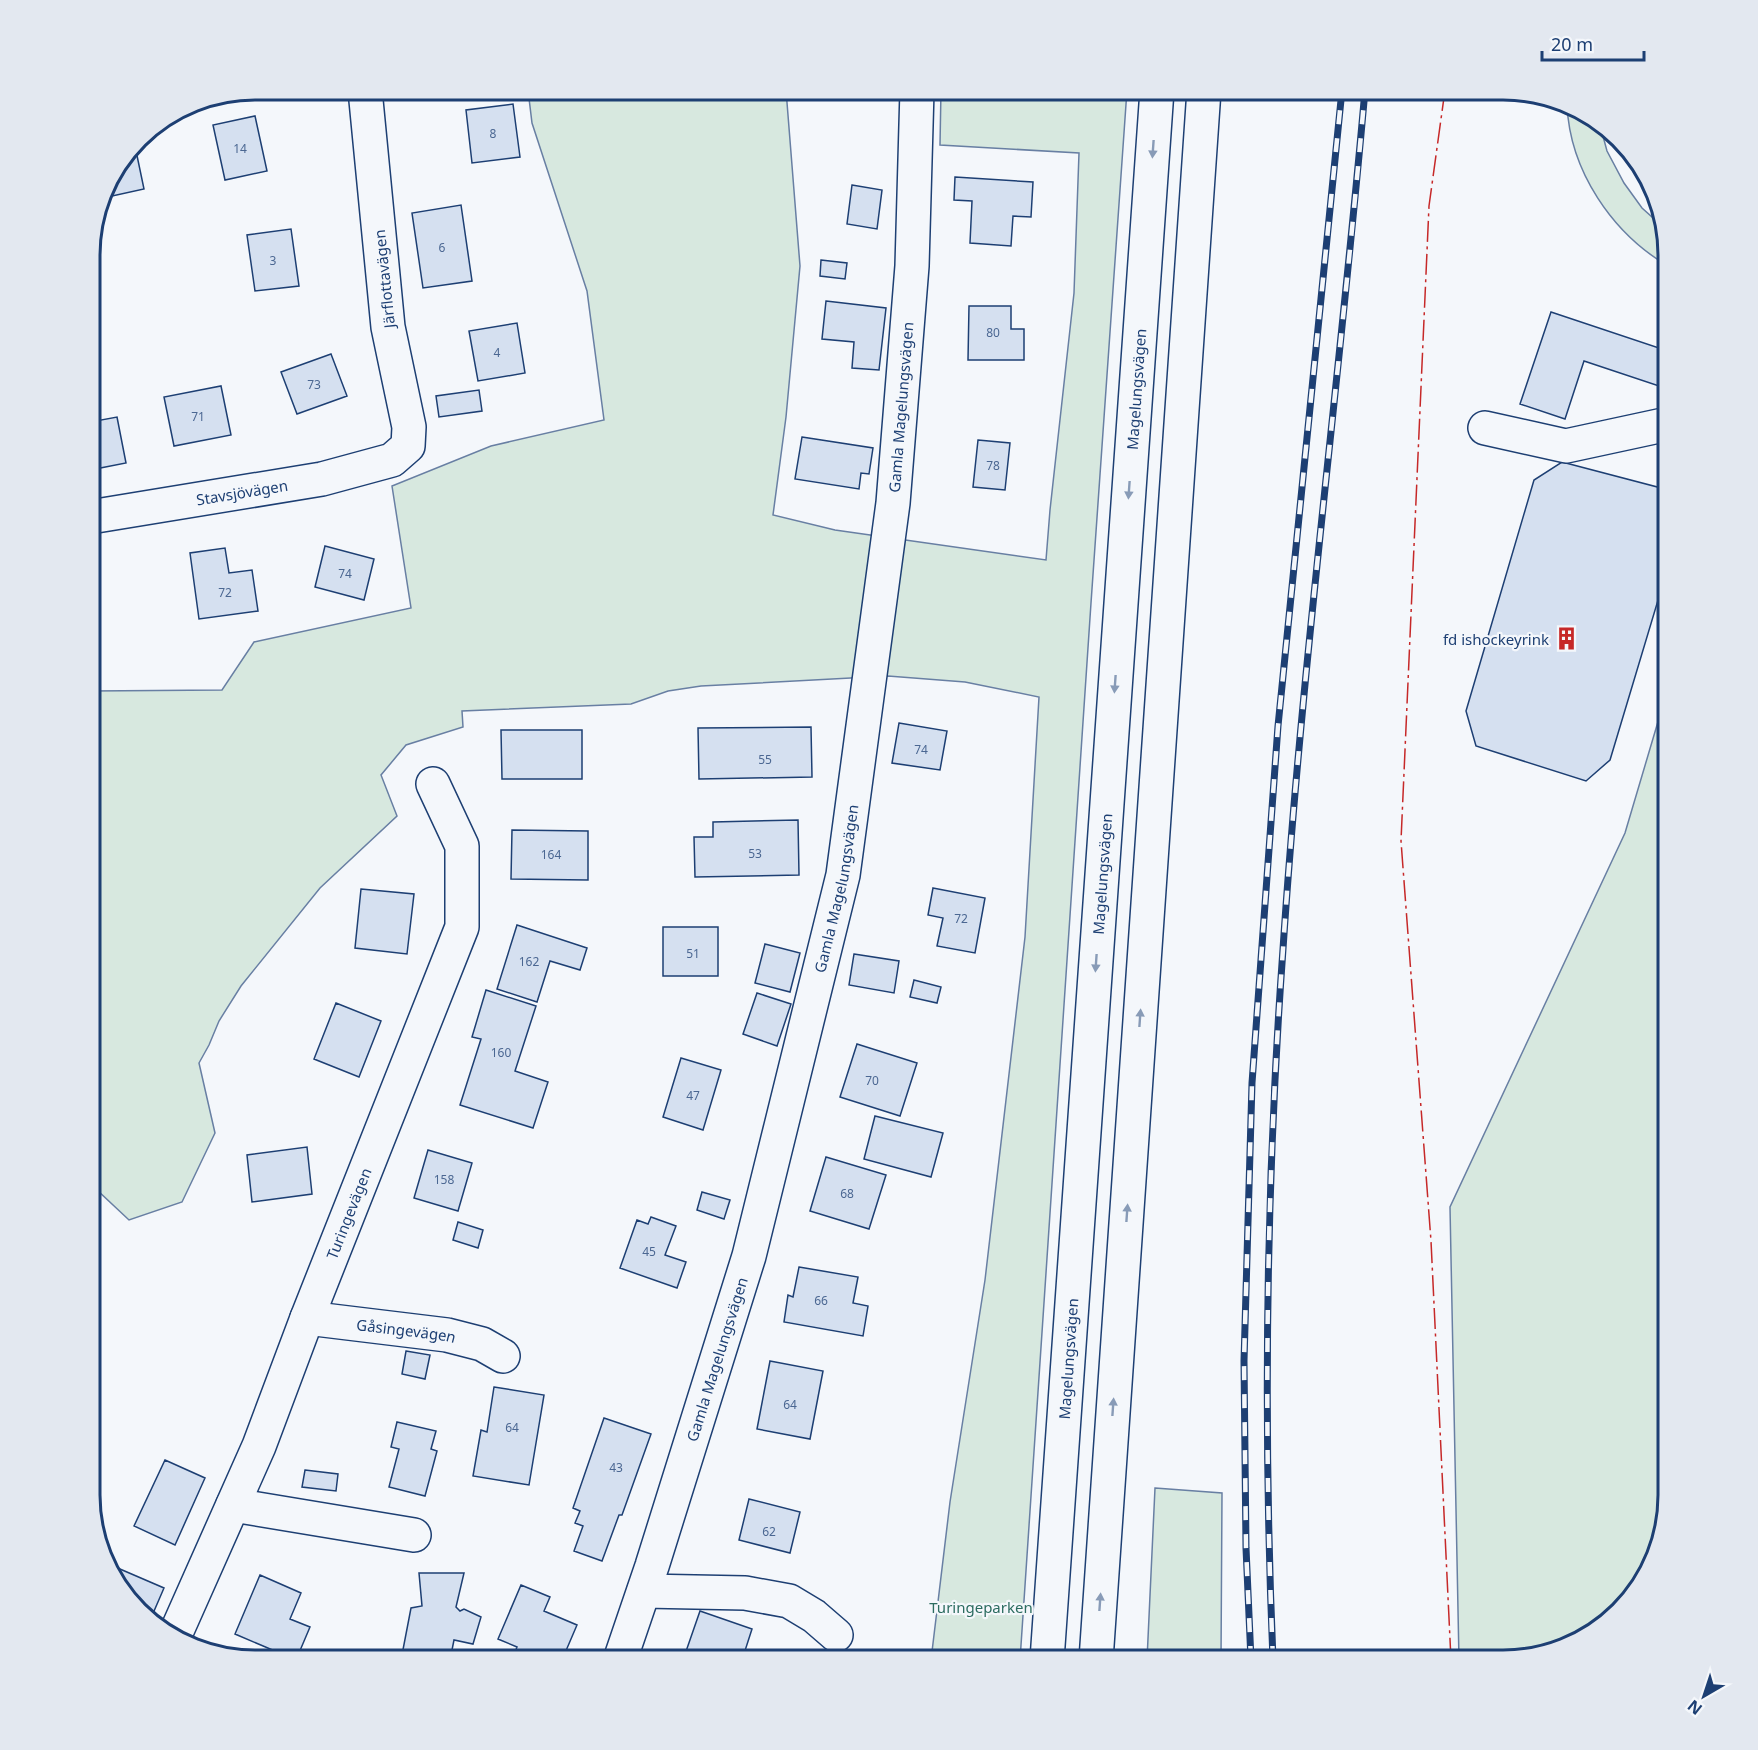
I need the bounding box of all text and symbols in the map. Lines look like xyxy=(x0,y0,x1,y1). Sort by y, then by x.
scale bar xyxy=(1542,24,1644,62)
text: 20 m xyxy=(1551,32,1593,56)
house number: 8 xyxy=(490,125,497,142)
one-way arrow xyxy=(1148,139,1157,158)
house number: 14 xyxy=(233,140,247,157)
street label: Järflottavägen xyxy=(369,229,399,331)
house number: 6 xyxy=(439,239,446,256)
house number: 3 xyxy=(270,252,277,269)
street label: Gamla Magelungsvägen xyxy=(884,321,917,493)
house number: 80 xyxy=(986,324,1000,341)
street label: Magelungsvägen xyxy=(1122,328,1150,450)
house number: 4 xyxy=(494,344,501,361)
house number: 73 xyxy=(307,376,321,393)
house number: 71 xyxy=(191,408,205,425)
house number: 78 xyxy=(986,457,1000,474)
street label: Stavsjövägen xyxy=(195,475,289,509)
one-way arrow xyxy=(1124,480,1134,499)
house number: 74 xyxy=(338,565,352,582)
house number: 72 xyxy=(218,584,232,601)
building icon: fd ishockeyrink xyxy=(1554,626,1580,652)
place label: fd ishockeyrink xyxy=(1443,629,1549,649)
one-way arrow xyxy=(1111,675,1120,694)
house number: 74 xyxy=(914,741,928,758)
house number: 55 xyxy=(758,751,772,768)
street label: Gamla Magelungsvägen xyxy=(809,803,862,975)
street label: Magelungsvägen xyxy=(1088,813,1116,935)
house number: 53 xyxy=(748,845,762,862)
house number: 164 xyxy=(541,846,561,863)
house number: 72 xyxy=(954,910,968,927)
house number: 51 xyxy=(686,945,700,962)
house number: 162 xyxy=(519,953,539,970)
one-way arrow xyxy=(1091,953,1101,972)
one-way arrow xyxy=(1135,1009,1145,1028)
house number: 160 xyxy=(491,1044,511,1061)
house number: 70 xyxy=(865,1072,879,1089)
house number: 47 xyxy=(686,1087,700,1104)
street label: Turingevägen xyxy=(321,1165,376,1262)
house number: 158 xyxy=(434,1171,454,1188)
house number: 68 xyxy=(840,1185,854,1202)
one-way arrow xyxy=(1122,1203,1131,1222)
house number: 45 xyxy=(642,1243,656,1260)
street label: Gamla Magelungsvägen xyxy=(682,1275,752,1444)
house number: 66 xyxy=(814,1292,828,1309)
street label: Magelungsvägen xyxy=(1054,1297,1082,1420)
street label: Gåsingevägen xyxy=(355,1314,458,1347)
house number: 64 xyxy=(783,1396,797,1413)
one-way arrow xyxy=(1108,1398,1118,1417)
house number: 64 xyxy=(505,1419,519,1436)
house number: 43 xyxy=(609,1459,623,1476)
house number: 62 xyxy=(762,1523,776,1540)
one-way arrow xyxy=(1095,1592,1104,1611)
park label: Turingeparken xyxy=(929,1597,1033,1617)
north arrow xyxy=(1674,1666,1734,1726)
text: N xyxy=(1683,1695,1707,1720)

